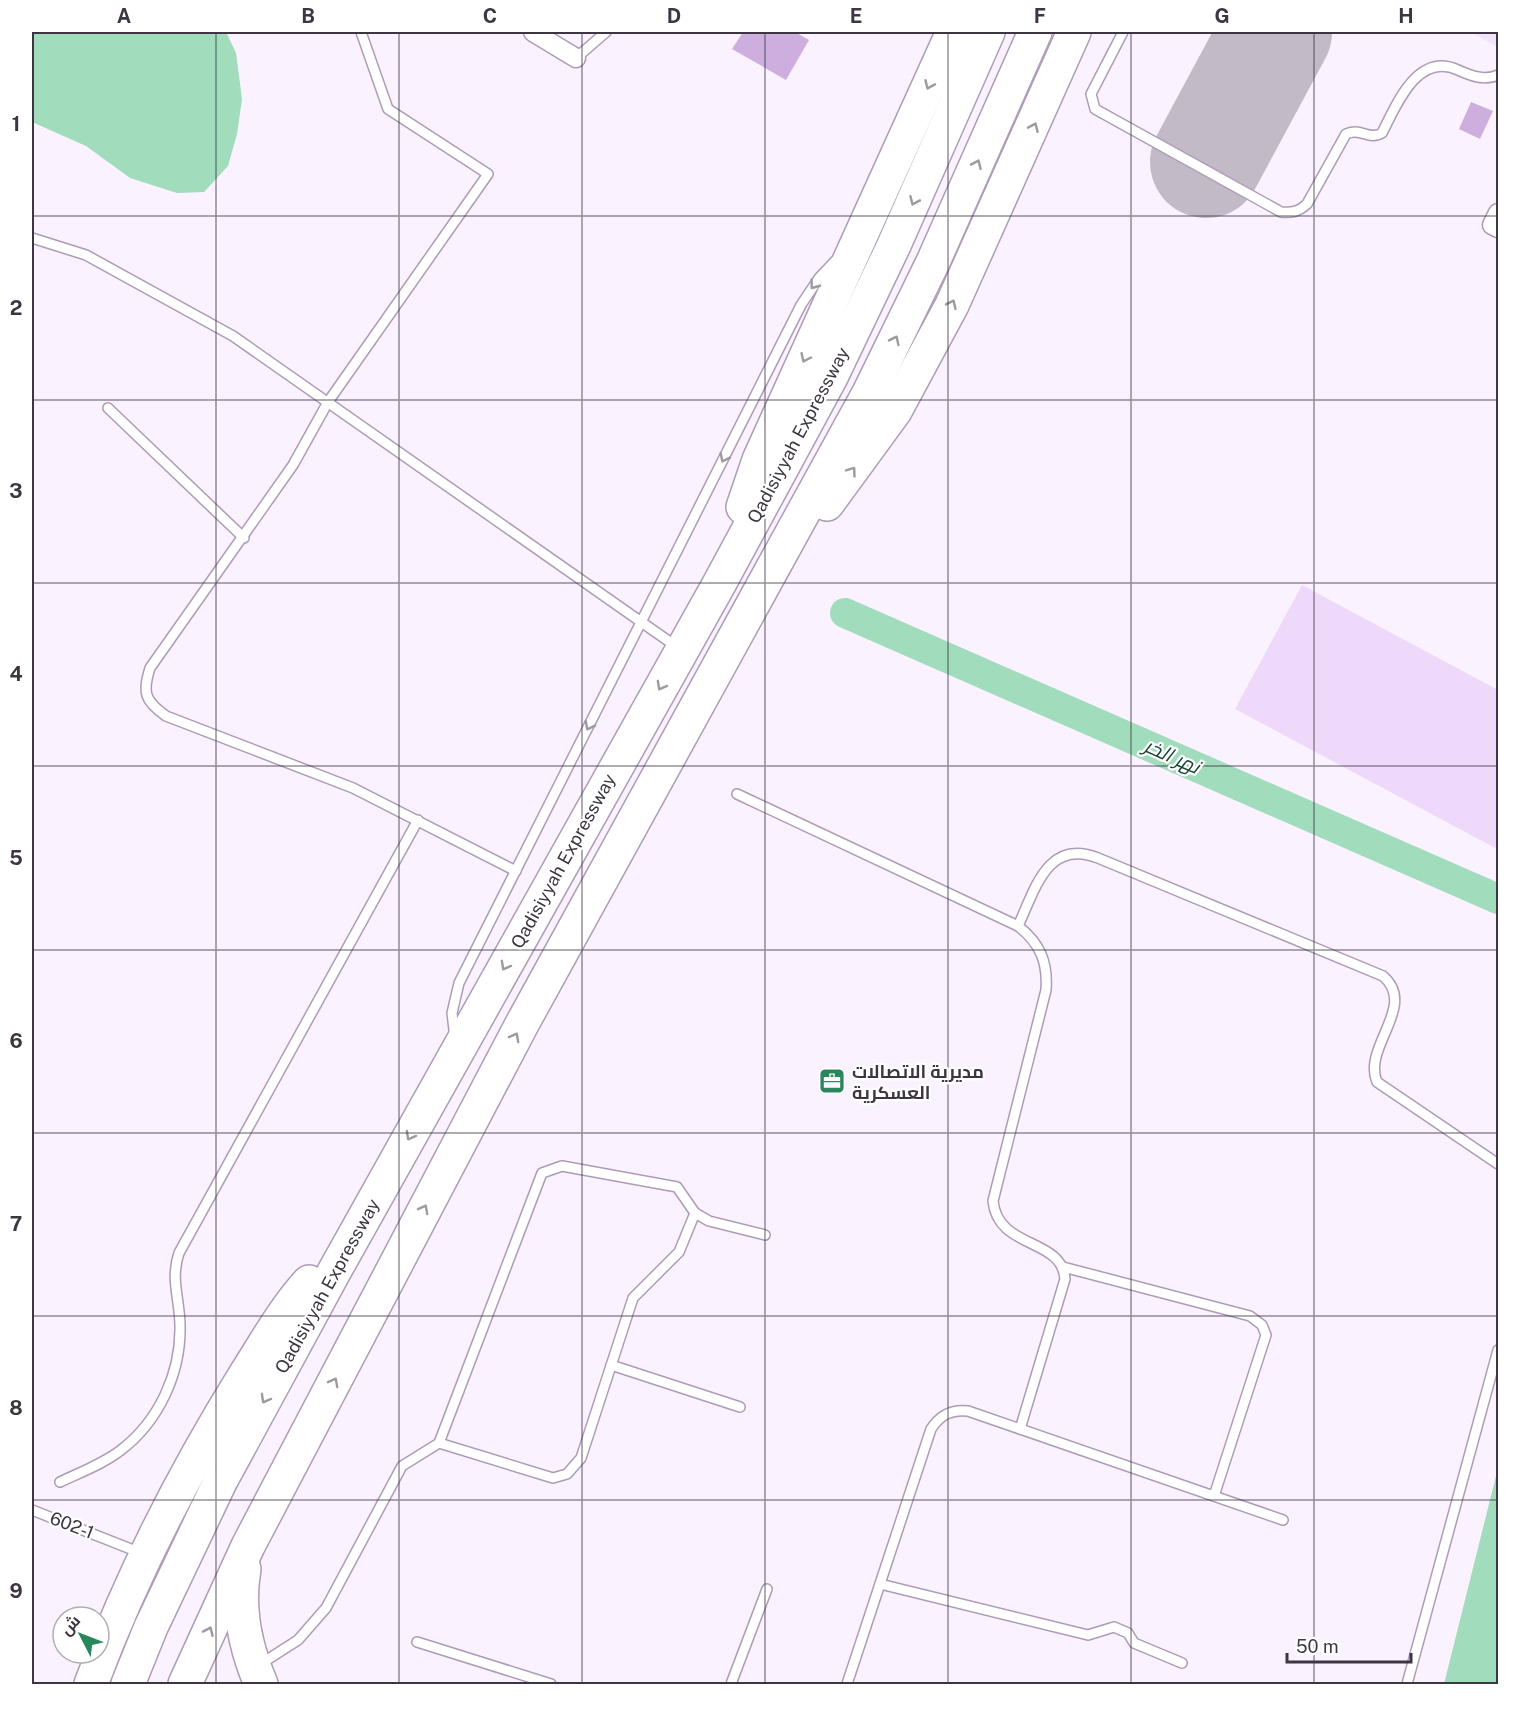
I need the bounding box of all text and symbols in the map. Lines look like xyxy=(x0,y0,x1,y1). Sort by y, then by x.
text: A xyxy=(117,4,131,28)
text: B xyxy=(301,4,315,28)
text: C xyxy=(483,4,497,28)
text: D xyxy=(667,4,681,28)
text: E xyxy=(850,4,862,28)
text: F xyxy=(1034,4,1046,28)
text: G xyxy=(1214,4,1230,28)
text: H xyxy=(1398,4,1414,28)
one-way arrow xyxy=(924,78,936,89)
text: 1 xyxy=(12,112,20,136)
one-way arrow xyxy=(1026,122,1038,133)
one-way arrow xyxy=(970,159,982,170)
one-way arrow xyxy=(909,194,921,205)
one-way arrow xyxy=(810,279,821,290)
text: 2 xyxy=(10,296,22,320)
one-way arrow xyxy=(944,299,956,310)
one-way arrow xyxy=(887,336,899,347)
street label: Qadisiyyah Expressway xyxy=(743,343,853,527)
one-way arrow xyxy=(800,352,812,363)
one-way arrow xyxy=(719,451,731,462)
one-way arrow xyxy=(845,467,856,478)
text: 3 xyxy=(9,479,23,503)
text: 4 xyxy=(9,662,23,686)
one-way arrow xyxy=(657,680,668,690)
one-way arrow xyxy=(584,719,596,730)
water label: نهر الخر xyxy=(1138,732,1206,780)
street label: Qadisiyyah Expressway xyxy=(506,770,620,952)
text: 5 xyxy=(9,846,23,870)
one-way arrow xyxy=(501,960,512,970)
text: 6 xyxy=(9,1029,23,1053)
one-way arrow xyxy=(508,1032,519,1043)
place label: مديرية الاتصالات العسكرية xyxy=(852,1061,984,1104)
office icon: مديرية الاتصالات العسكرية xyxy=(817,1066,847,1096)
one-way arrow xyxy=(406,1130,417,1140)
street label: Qadisiyyah Expressway xyxy=(270,1195,384,1377)
one-way arrow xyxy=(417,1205,429,1216)
text: 7 xyxy=(10,1212,22,1236)
one-way arrow xyxy=(327,1378,338,1388)
one-way arrow xyxy=(261,1393,272,1403)
text: 8 xyxy=(9,1396,23,1420)
street label: 602-1 xyxy=(47,1507,97,1543)
text: 9 xyxy=(9,1579,23,1603)
north arrow xyxy=(51,1605,111,1665)
text: ش xyxy=(56,1611,84,1639)
scale bar xyxy=(1287,1626,1412,1664)
one-way arrow xyxy=(201,1627,213,1638)
text: 50 m xyxy=(1296,1636,1339,1657)

